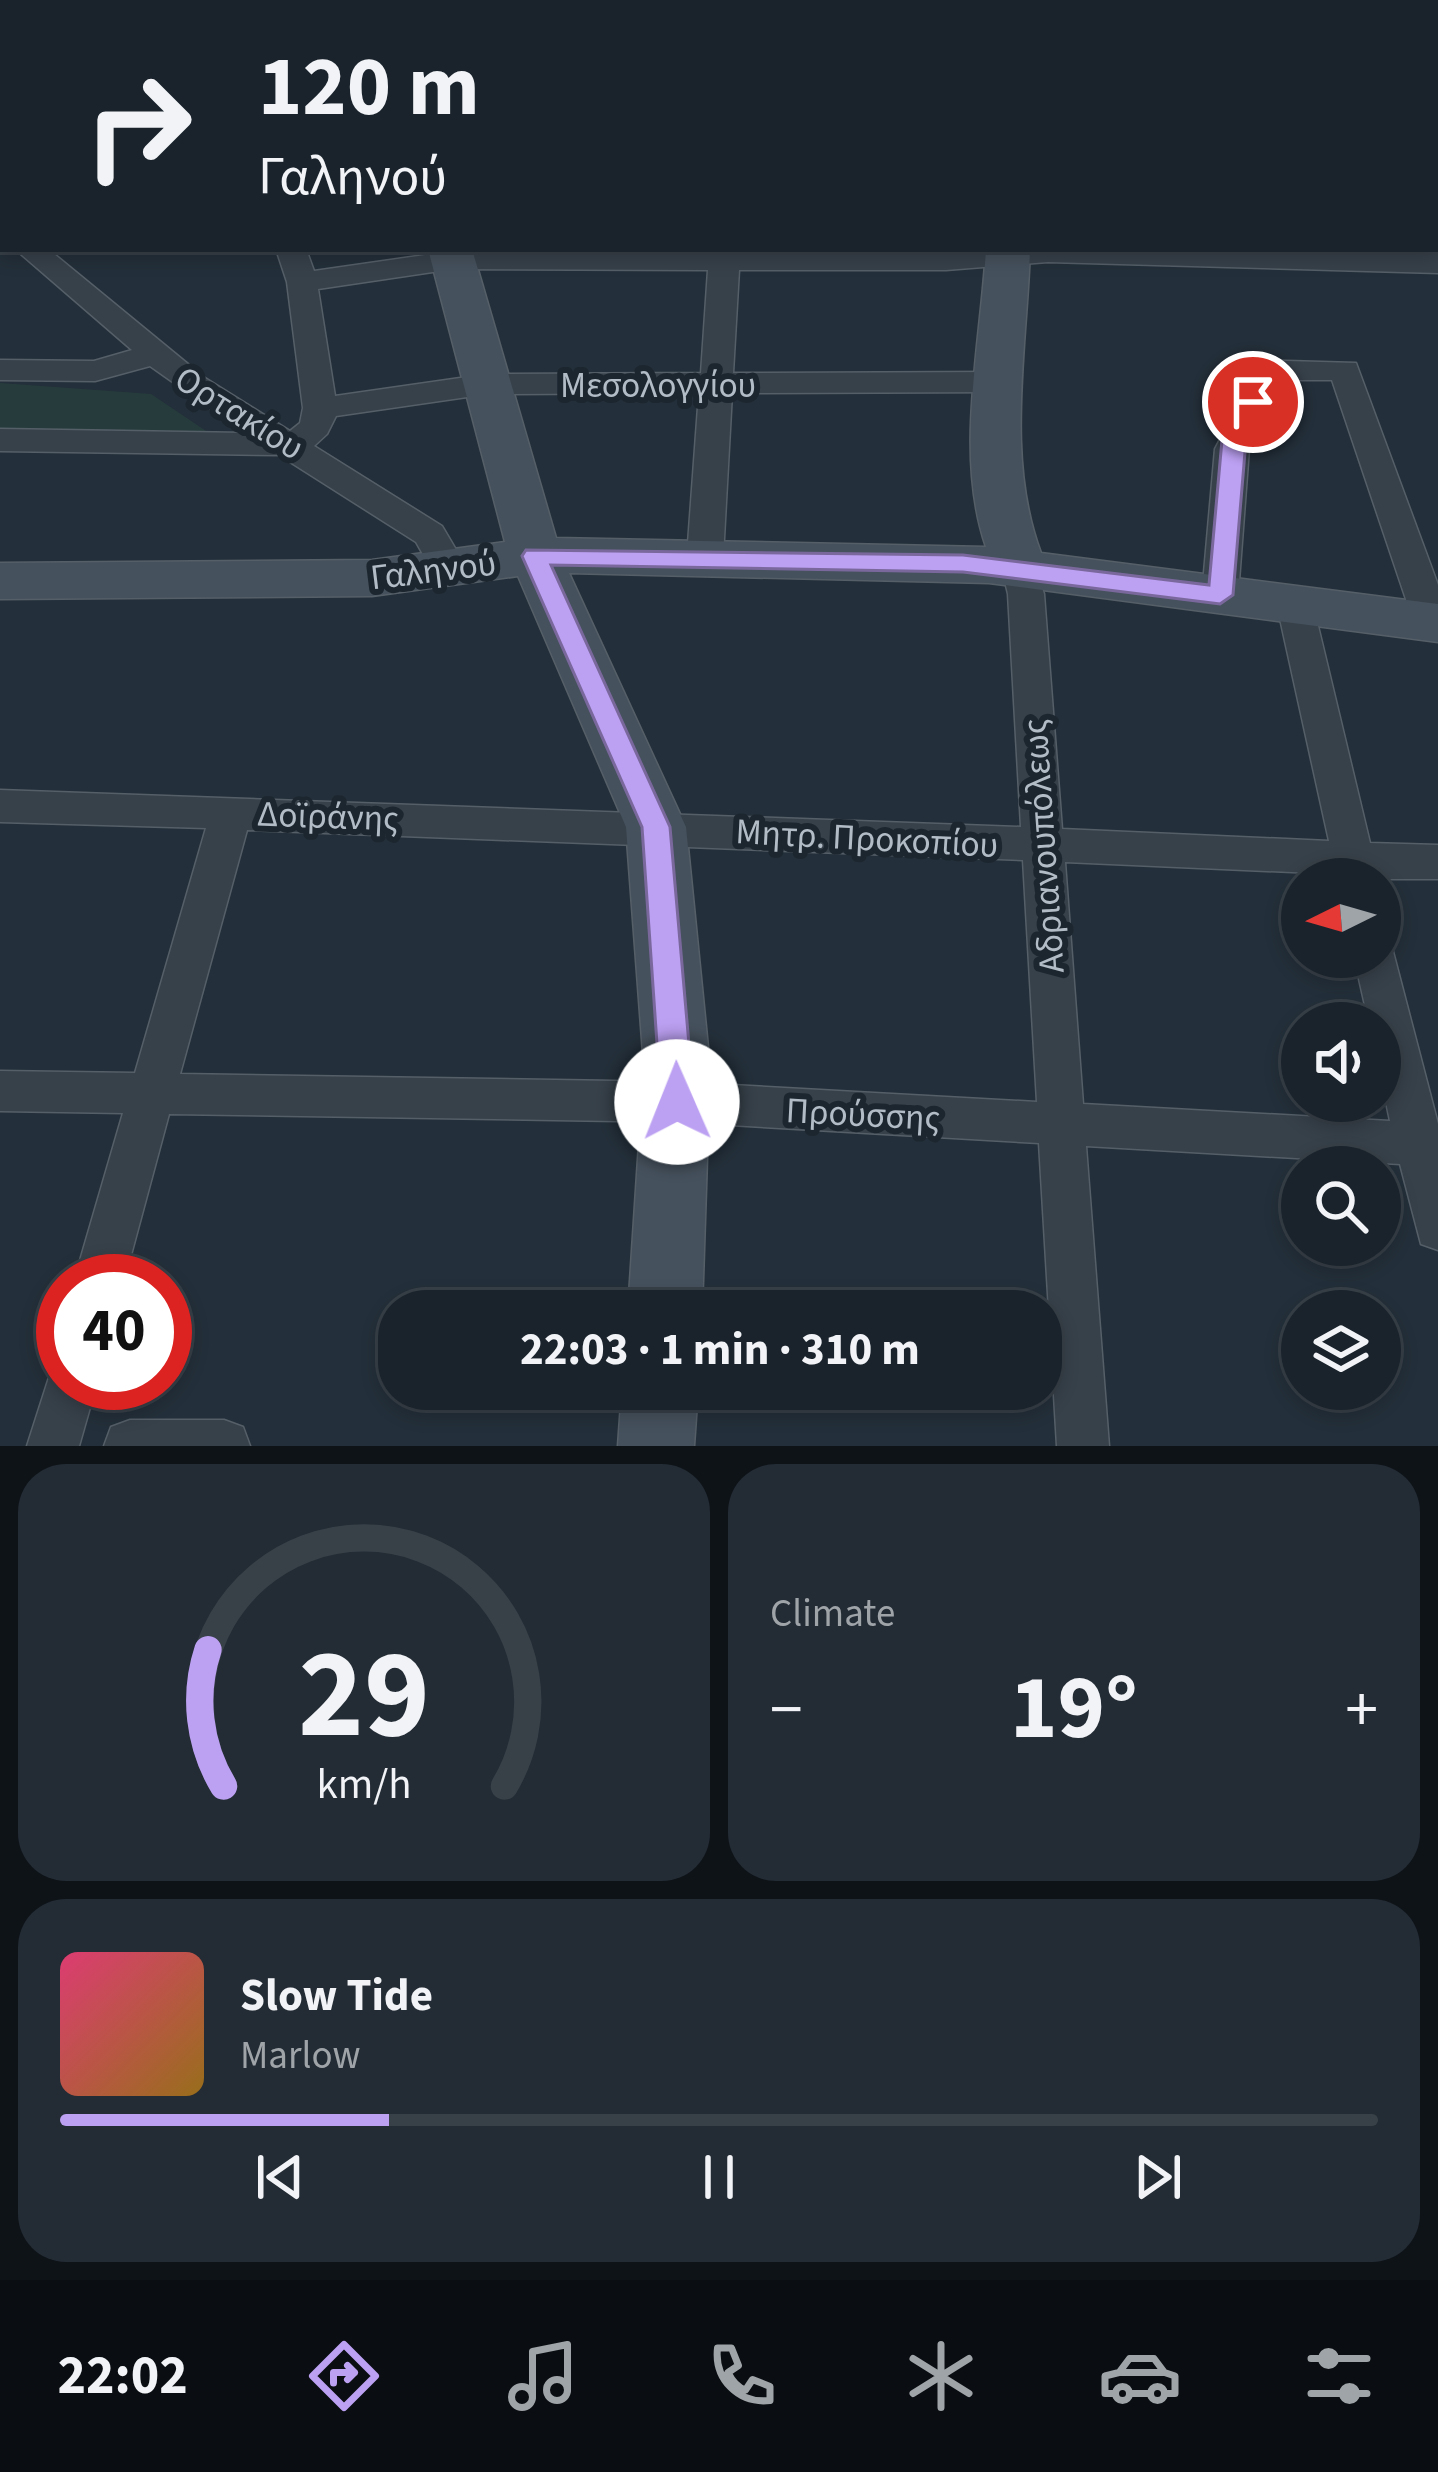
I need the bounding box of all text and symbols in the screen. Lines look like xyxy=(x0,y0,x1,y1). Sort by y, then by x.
text: 120 m xyxy=(258,28,480,148)
icon: right xyxy=(60,48,216,204)
text: Γαληνού xyxy=(258,139,447,216)
pin xyxy=(1202,351,1304,453)
street label: Ορτακίου xyxy=(165,354,314,473)
street label: Μεσολογγίου xyxy=(560,360,756,411)
icon: arrive xyxy=(1220,369,1286,435)
street label: Γαληνού xyxy=(368,538,499,603)
street label: Αδριανουπόλεως xyxy=(1009,717,1078,975)
street label: Δοϊράνης xyxy=(256,789,400,844)
street label: Μητρ. Προκοπίου xyxy=(734,806,1000,871)
north arrow xyxy=(1281,858,1401,978)
map controls xyxy=(1281,858,1401,1410)
button: sound xyxy=(1281,1002,1401,1122)
position arrow xyxy=(614,1039,740,1165)
street label: Προύσσης xyxy=(784,1085,941,1144)
button: search xyxy=(1281,1146,1401,1266)
speed limit sign: 40 xyxy=(36,1254,192,1410)
button: layers xyxy=(1281,1290,1401,1410)
text: 22:03 · 1 min · 310 m xyxy=(520,1318,920,1382)
text: Climate xyxy=(770,1586,895,1642)
text: 29 xyxy=(298,1607,430,1785)
text: 19° xyxy=(1010,1645,1138,1773)
text: − xyxy=(770,1663,803,1757)
text: + xyxy=(1345,1663,1378,1757)
text: km/h xyxy=(316,1753,412,1814)
text: Slow Tide xyxy=(240,1964,433,2028)
text: Marlow xyxy=(240,2028,361,2084)
icon: previous xyxy=(247,2144,313,2210)
icon: pause xyxy=(686,2144,752,2210)
icon: next xyxy=(1125,2144,1191,2210)
icon: directions xyxy=(302,2334,386,2418)
icon: music xyxy=(501,2334,585,2418)
icon: phone xyxy=(700,2334,784,2418)
icon: climate xyxy=(899,2334,983,2418)
icon: car xyxy=(1098,2334,1182,2418)
icon: filters xyxy=(1297,2334,1381,2418)
text: 22:02 xyxy=(57,2338,188,2415)

